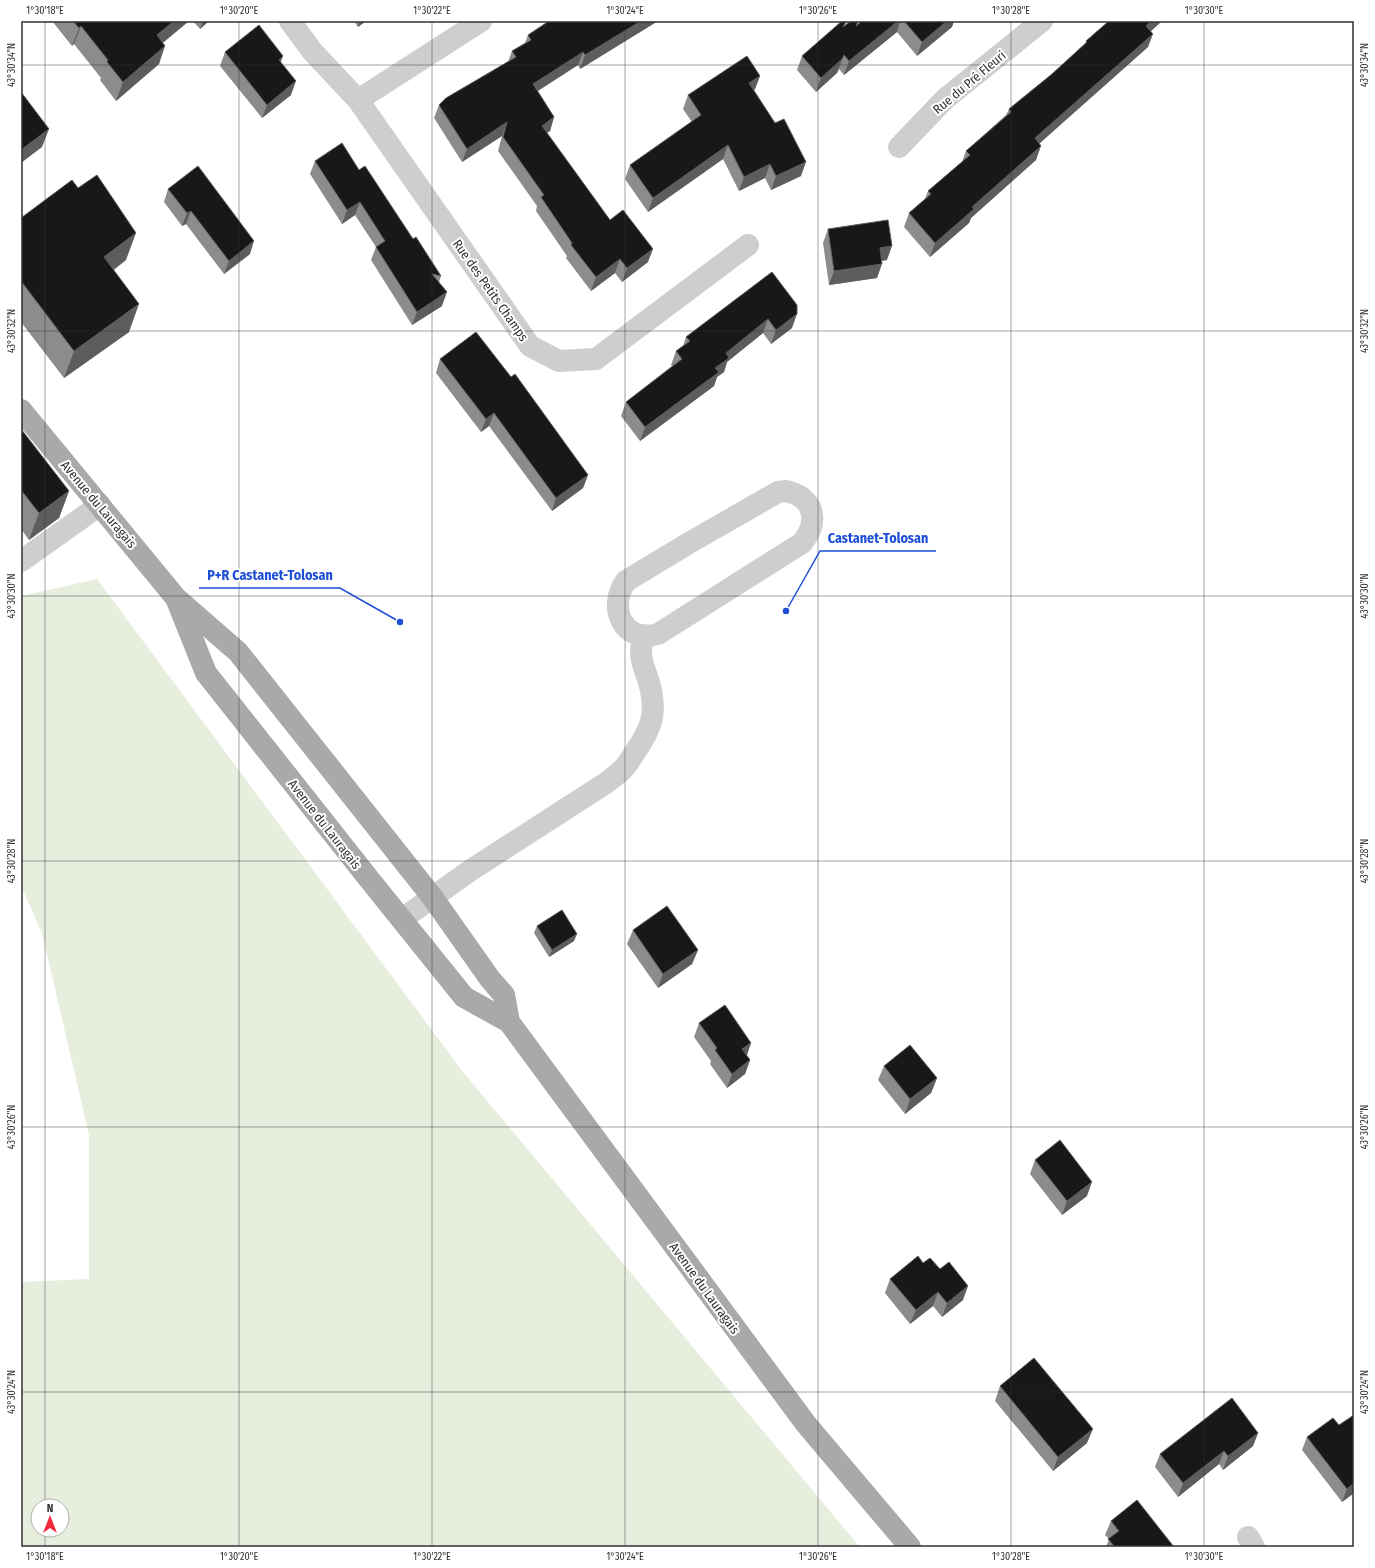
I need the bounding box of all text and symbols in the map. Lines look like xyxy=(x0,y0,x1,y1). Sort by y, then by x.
text: 1°30'18"E xyxy=(26,5,64,17)
text: 1°30'20"E xyxy=(220,5,258,17)
text: 1°30'22"E xyxy=(413,5,451,17)
text: 1°30'24"E xyxy=(606,5,644,17)
text: 1°30'26"E xyxy=(799,5,837,17)
text: 1°30'28"E xyxy=(992,5,1030,17)
text: 1°30'30"E xyxy=(1185,5,1223,17)
text: 43°30'34"N xyxy=(6,43,18,87)
text: 43°30'34"N xyxy=(1359,43,1371,87)
street label: Rue du Pré Fleuri xyxy=(930,48,1009,117)
street label: Rue des Petits Champs xyxy=(450,237,532,344)
text: 43°30'32"N xyxy=(6,309,18,353)
text: 43°30'32"N xyxy=(1359,309,1371,353)
street label: Avenue du Lauragais xyxy=(58,458,140,551)
callout: Castanet-Tolosan xyxy=(820,525,936,551)
text: Castanet-Tolosan xyxy=(828,530,928,547)
callout: P+R Castanet-Tolosan xyxy=(199,562,340,588)
text: P+R Castanet-Tolosan xyxy=(207,567,333,584)
text: 43°30'30"N xyxy=(6,573,18,619)
text: 43°30'30"N xyxy=(1359,573,1371,619)
street label: Avenue du Lauragais xyxy=(285,777,364,872)
text: 43°30'28"N xyxy=(6,839,18,883)
text: 43°30'28"N xyxy=(1359,839,1371,883)
text: 43°30'26"N xyxy=(6,1105,18,1149)
text: 43°30'26"N xyxy=(1359,1105,1371,1149)
street label: Avenue du Lauragais xyxy=(666,1240,743,1337)
text: 43°30'24"N xyxy=(6,1370,18,1414)
text: 43°30'24"N xyxy=(1359,1370,1371,1414)
north arrow xyxy=(30,1498,70,1538)
text: N xyxy=(47,1502,53,1515)
text: 1°30'18"E xyxy=(26,1551,64,1563)
text: 1°30'20"E xyxy=(220,1551,258,1563)
text: 1°30'22"E xyxy=(413,1551,451,1563)
text: 1°30'24"E xyxy=(606,1551,644,1563)
text: 1°30'26"E xyxy=(799,1551,837,1563)
text: 1°30'28"E xyxy=(992,1551,1030,1563)
text: 1°30'30"E xyxy=(1185,1551,1223,1563)

